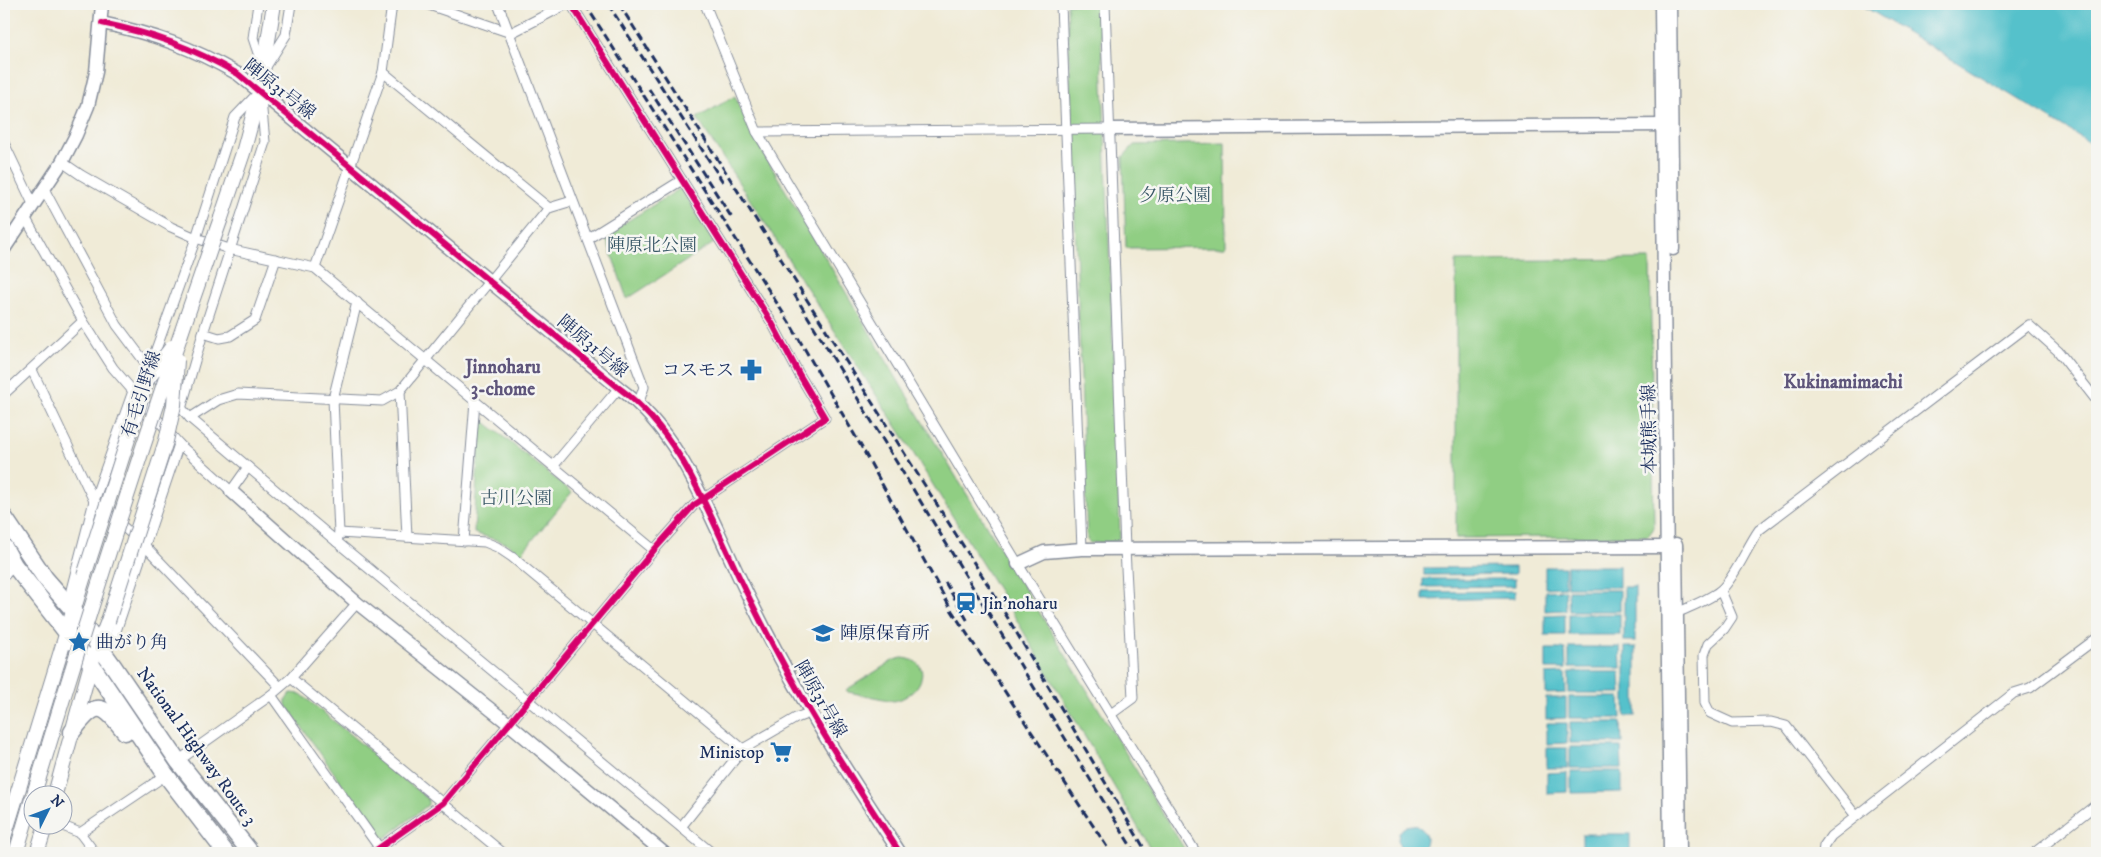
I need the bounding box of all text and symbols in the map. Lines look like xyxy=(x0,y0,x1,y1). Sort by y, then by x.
street label: 陣原31号線 xyxy=(239,55,320,125)
park label: 夕原公園 xyxy=(1139,185,1211,207)
park label: 陣原北公園 xyxy=(607,235,697,257)
street label: 陣原31号線 xyxy=(553,311,632,383)
street label: 有毛引野線 xyxy=(118,348,166,441)
district label: Jinnoharu 3-chome xyxy=(463,356,541,401)
pharmacy icon: コスモス xyxy=(738,357,764,383)
place label: コスモス xyxy=(662,360,734,382)
district label: Kukinamimachi xyxy=(1783,371,1903,394)
street label: 本城熊手線 xyxy=(1638,384,1662,474)
park label: 古川公園 xyxy=(480,488,552,510)
station icon: Jin'noharu xyxy=(953,590,979,616)
place label: Jin'noharu xyxy=(980,593,1058,615)
school or university icon: 陣原保育所 xyxy=(810,620,836,646)
place label: 陣原保育所 xyxy=(840,623,930,645)
place icon: 曲がり角 xyxy=(66,629,92,655)
place label: 曲がり角 xyxy=(96,632,168,654)
street label: 陣原31号線 xyxy=(789,657,851,742)
street label: National Highway Route 3 xyxy=(131,663,261,830)
supermarket icon: Ministop xyxy=(768,739,794,765)
place label: Ministop xyxy=(699,742,764,764)
north arrow xyxy=(22,784,72,834)
text: N xyxy=(46,792,68,813)

